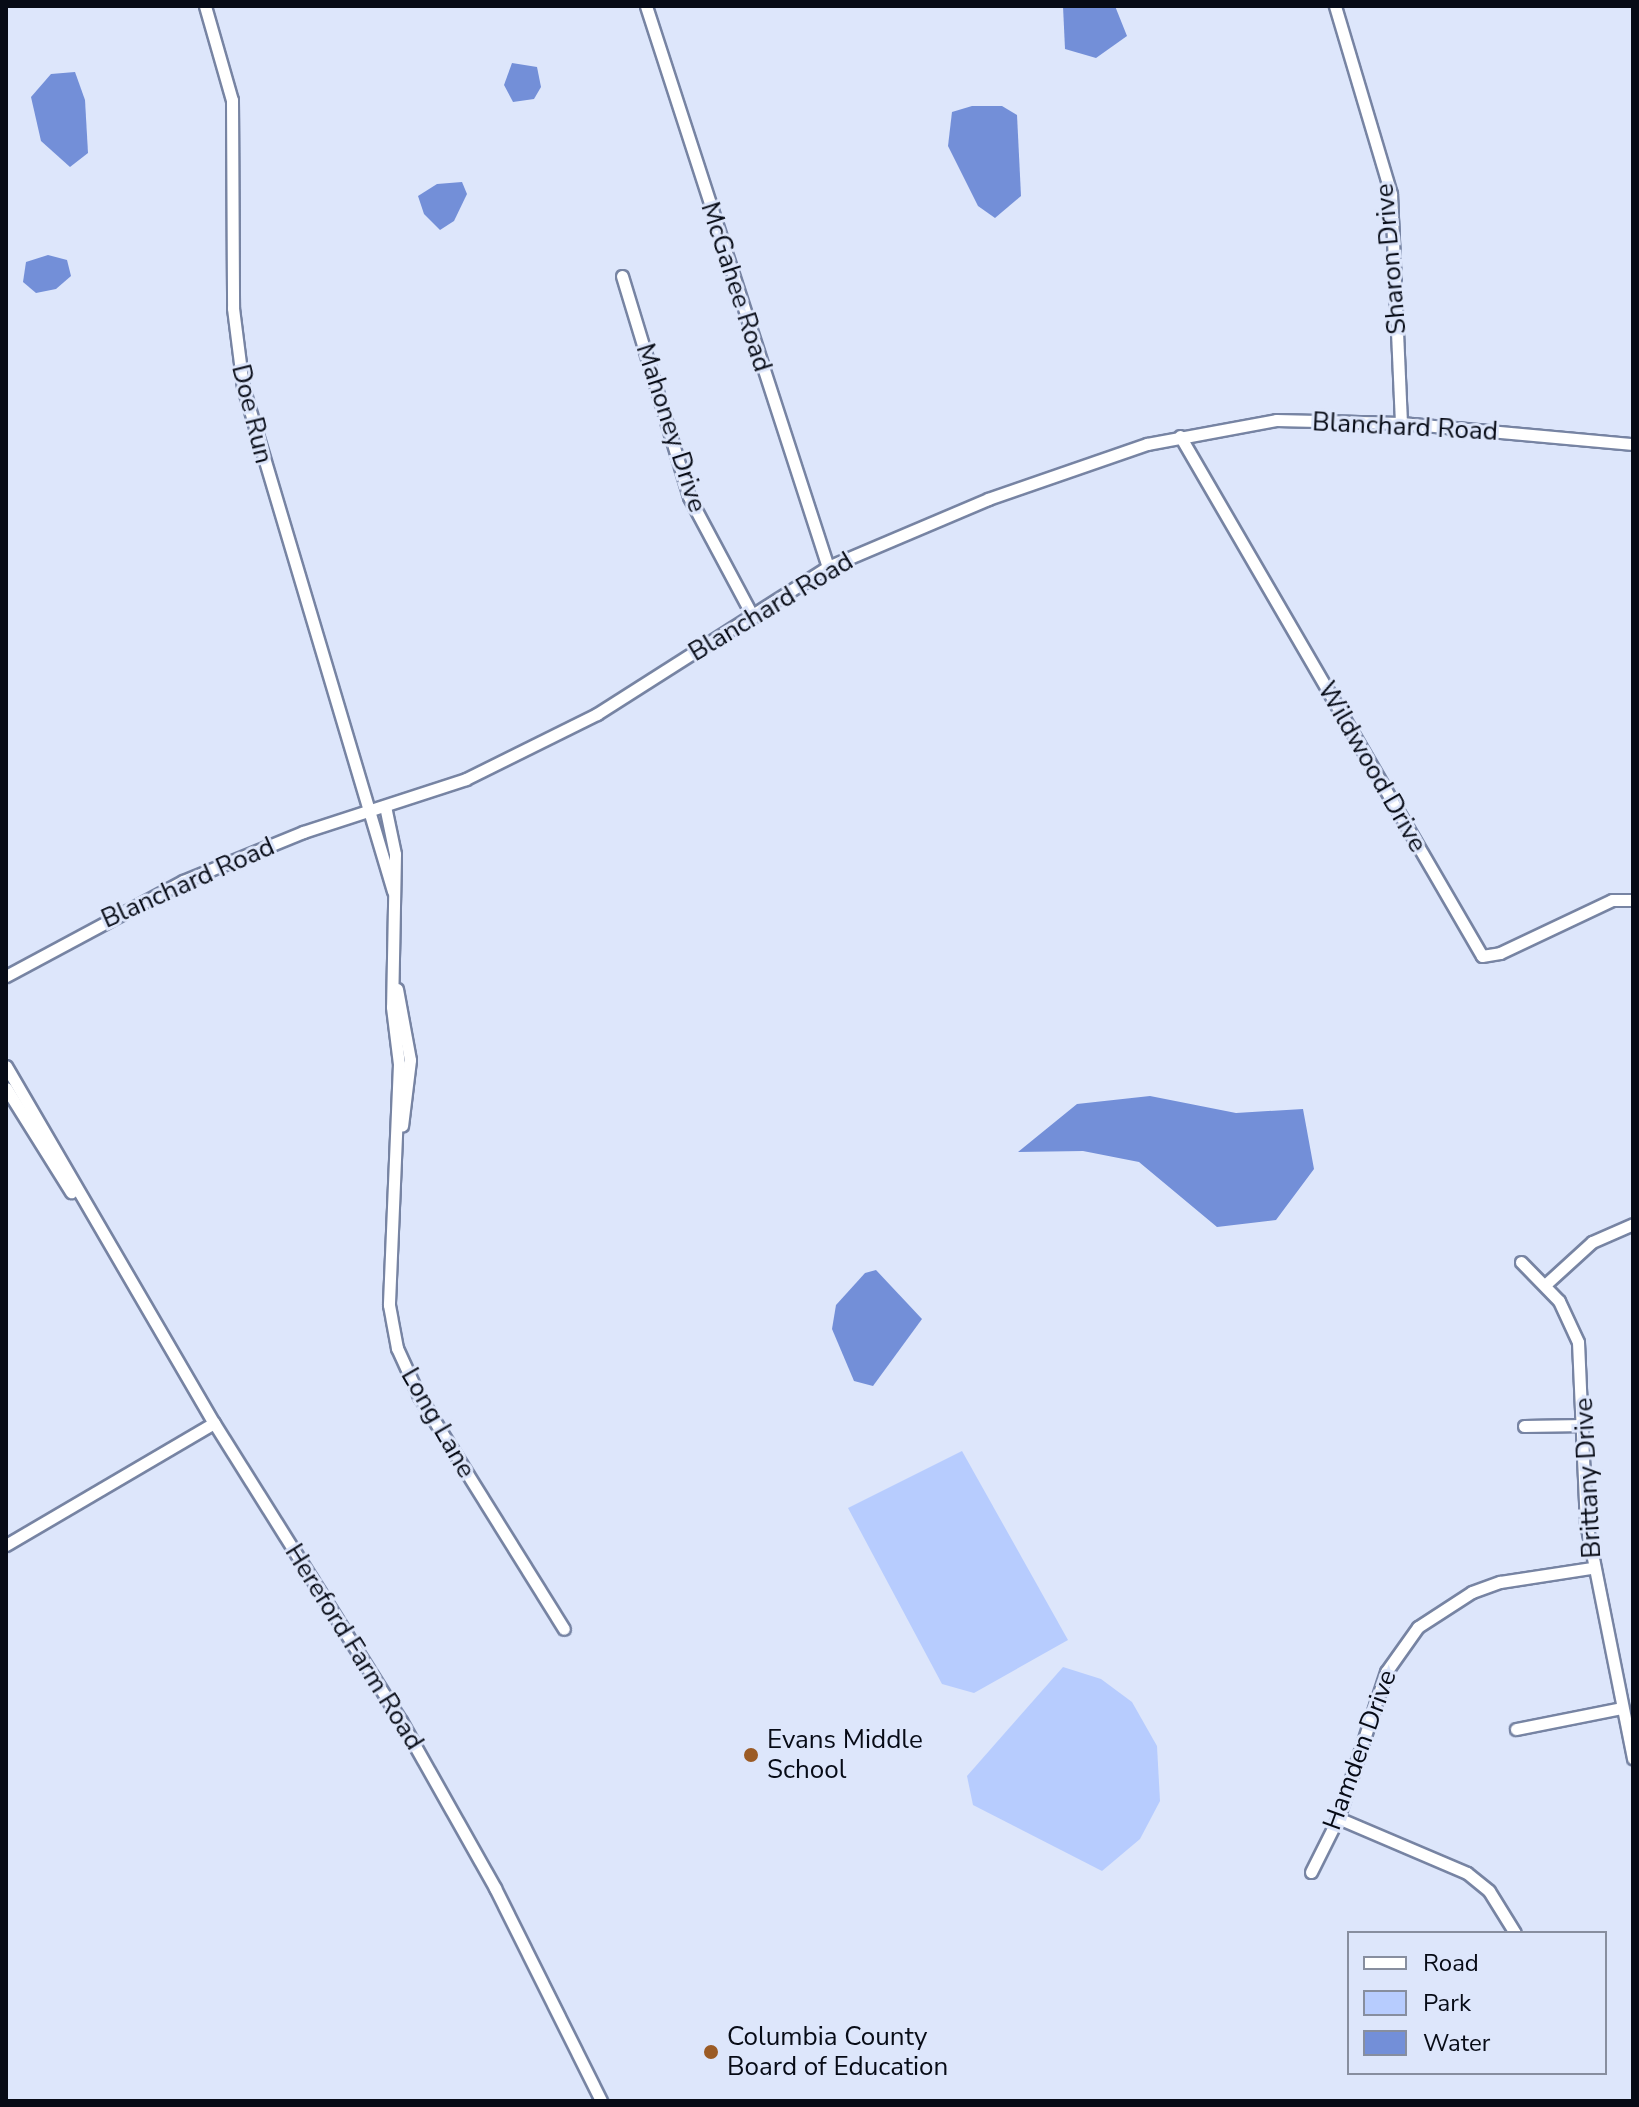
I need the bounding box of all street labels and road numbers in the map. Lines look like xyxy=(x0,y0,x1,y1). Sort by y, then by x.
street label: Sharon Drive xyxy=(1369,182,1413,336)
street label: McGahee Road xyxy=(694,198,778,376)
street label: Mahoney Drive xyxy=(629,340,713,516)
street label: Doe Run xyxy=(225,361,279,467)
street label: Blanchard Road xyxy=(1311,407,1499,447)
street label: Blanchard Road xyxy=(683,546,859,668)
street label: Wildwood Drive xyxy=(1311,676,1433,858)
street label: Blanchard Road xyxy=(97,831,279,935)
street label: Long Lane xyxy=(394,1363,482,1483)
street label: Brittany Drive xyxy=(1568,1397,1608,1559)
street label: Hereford Farm Road xyxy=(278,1538,430,1756)
street label: Hamden Drive xyxy=(1317,1666,1403,1834)

